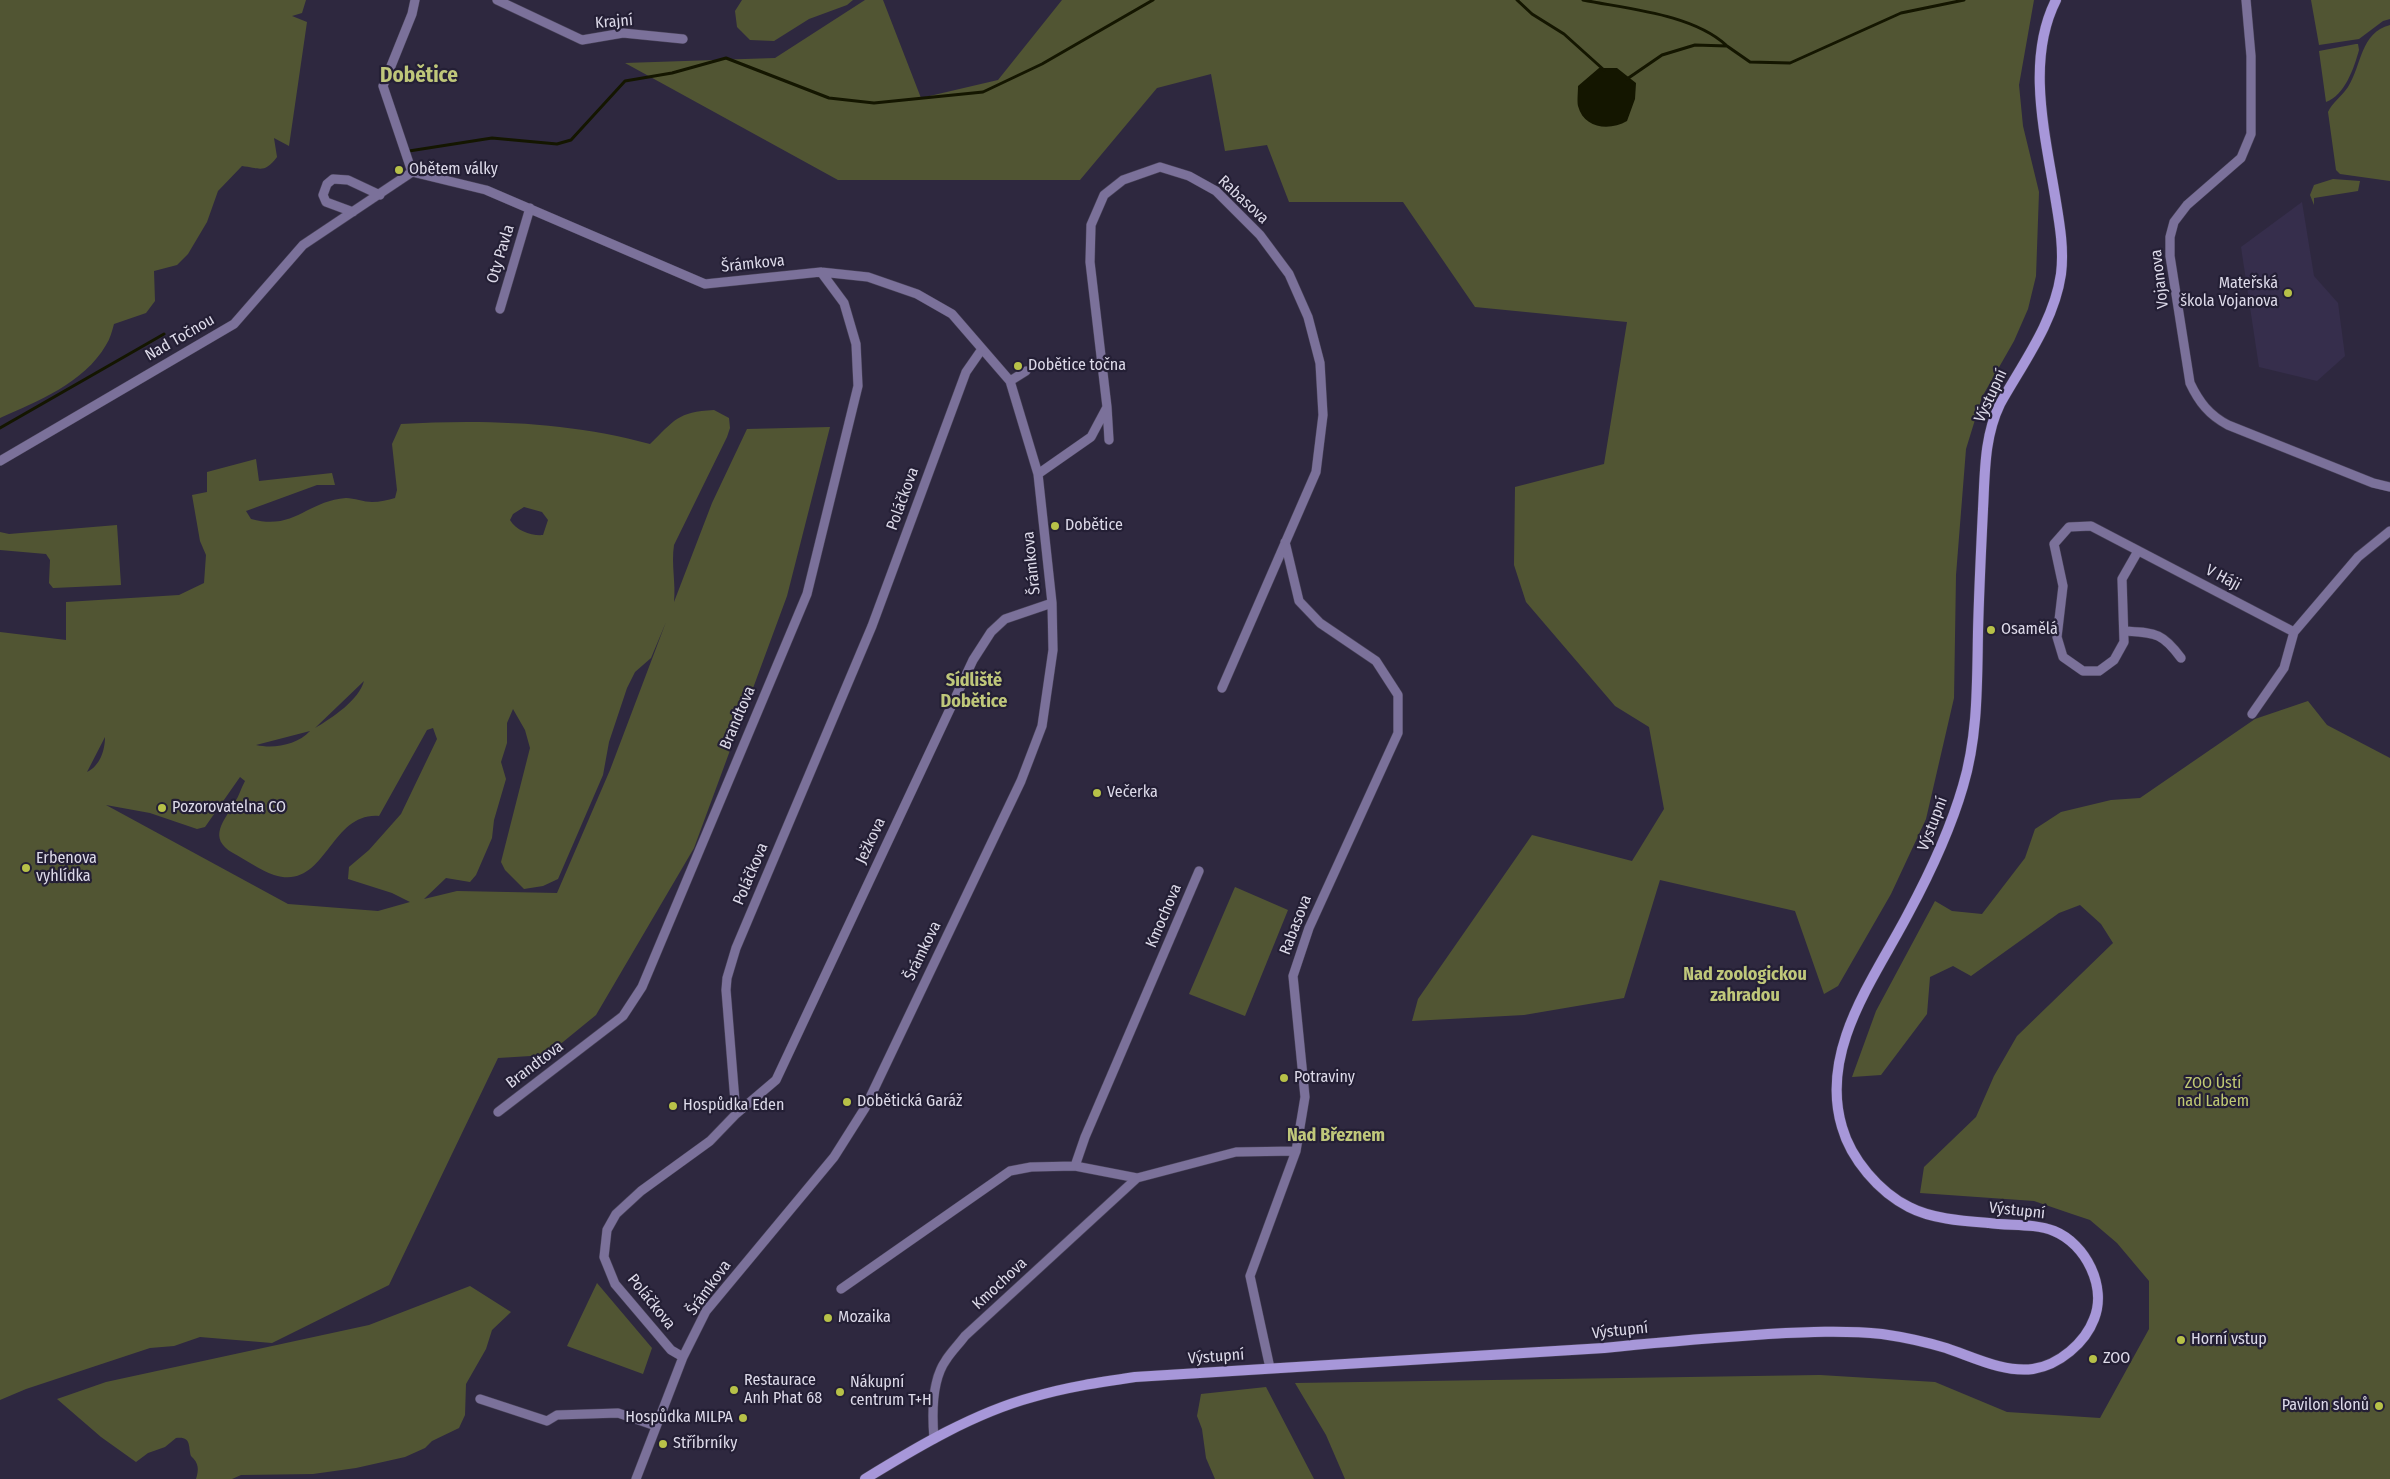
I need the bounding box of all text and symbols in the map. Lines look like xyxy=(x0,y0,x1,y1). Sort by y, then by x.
street label: Krajní xyxy=(594,11,634,33)
district label: Dobětice xyxy=(380,63,458,89)
place label: Obětem války xyxy=(409,160,498,180)
marker: Obětem války xyxy=(393,164,405,176)
street label: Rabasova xyxy=(1214,172,1272,228)
street label: Oty Pavla xyxy=(483,222,519,286)
street label: Vojanova xyxy=(2147,248,2173,310)
street label: Šrámkova xyxy=(720,251,786,277)
place label: Mateřská škola Vojanova xyxy=(2180,274,2278,312)
marker: Mateřská škola Vojanova xyxy=(2282,287,2294,299)
street label: Nad Točnou xyxy=(142,310,218,366)
place label: Dobětice točna xyxy=(1028,356,1126,376)
marker: Dobětice točna xyxy=(1012,360,1024,372)
street label: Výstupní xyxy=(1970,366,2012,426)
street label: Poláčkova xyxy=(883,465,923,533)
place label: Dobětice xyxy=(1065,516,1123,536)
marker: Dobětice xyxy=(1049,520,1061,532)
street label: Šrámkova xyxy=(1019,530,1045,596)
street label: V Háji xyxy=(2202,561,2244,595)
place label: Osamělá xyxy=(2001,620,2058,640)
marker: Osamělá xyxy=(1985,624,1997,636)
district label: Sídliště Dobětice xyxy=(941,670,1007,712)
street label: Brandtova xyxy=(716,684,760,752)
place label: Večerka xyxy=(1107,783,1158,803)
marker: Večerka xyxy=(1091,787,1103,799)
street label: Výstupní xyxy=(1914,794,1952,854)
place label: Pozorovatelna CO xyxy=(172,798,286,818)
marker: Pozorovatelna CO xyxy=(156,802,168,814)
street label: Ježkova xyxy=(852,815,890,867)
street label: Poláčkova xyxy=(729,840,773,908)
place label: Erbenova vyhlídka xyxy=(36,849,97,887)
marker: Erbenova vyhlídka xyxy=(20,862,32,874)
street label: Kmochova xyxy=(1142,881,1186,951)
street label: Rabasova xyxy=(1276,892,1316,958)
street label: Šrámkova xyxy=(900,918,946,984)
district label: Nad zoologickou zahradou xyxy=(1683,964,1807,1006)
street label: Brandtova xyxy=(503,1037,567,1093)
place label: Potraviny xyxy=(1294,1068,1355,1088)
marker: Potraviny xyxy=(1278,1072,1290,1084)
park label: ZOO Ústí nad Labem xyxy=(2177,1074,2249,1112)
place label: Dobětická Garáž xyxy=(857,1092,962,1112)
place label: Hospůdka Eden xyxy=(683,1096,784,1116)
marker: Dobětická Garáž xyxy=(841,1096,853,1108)
marker: Hospůdka Eden xyxy=(667,1100,679,1112)
district label: Nad Březnem xyxy=(1287,1125,1385,1147)
street label: Výstupní xyxy=(1988,1199,2046,1223)
street label: Kmochova xyxy=(969,1254,1031,1314)
street label: Šrámkova xyxy=(683,1257,735,1319)
street label: Poláčkova xyxy=(623,1270,679,1334)
place label: Mozaika xyxy=(838,1308,891,1328)
marker: Mozaika xyxy=(822,1312,834,1324)
street label: Výstupní xyxy=(1591,1319,1649,1343)
place label: Horní vstup xyxy=(2191,1330,2267,1350)
marker: Horní vstup xyxy=(2175,1334,2187,1346)
street label: Výstupní xyxy=(1187,1345,1245,1369)
place label: ZOO xyxy=(2103,1349,2130,1369)
marker: ZOO xyxy=(2087,1353,2099,1365)
place label: Restaurace Anh Phat 68 xyxy=(744,1371,822,1409)
place label: Nákupní centrum T+H xyxy=(850,1373,932,1411)
marker: Restaurace Anh Phat 68 xyxy=(728,1384,740,1396)
marker: Nákupní centrum T+H xyxy=(834,1386,846,1398)
place label: Pavilon slonů xyxy=(2282,1396,2369,1416)
marker: Pavilon slonů xyxy=(2373,1400,2385,1412)
place label: Hospůdka MILPA xyxy=(625,1408,733,1428)
marker: Hospůdka MILPA xyxy=(737,1412,749,1424)
place label: Stříbrníky xyxy=(673,1434,737,1454)
marker: Stříbrníky xyxy=(657,1438,669,1450)

